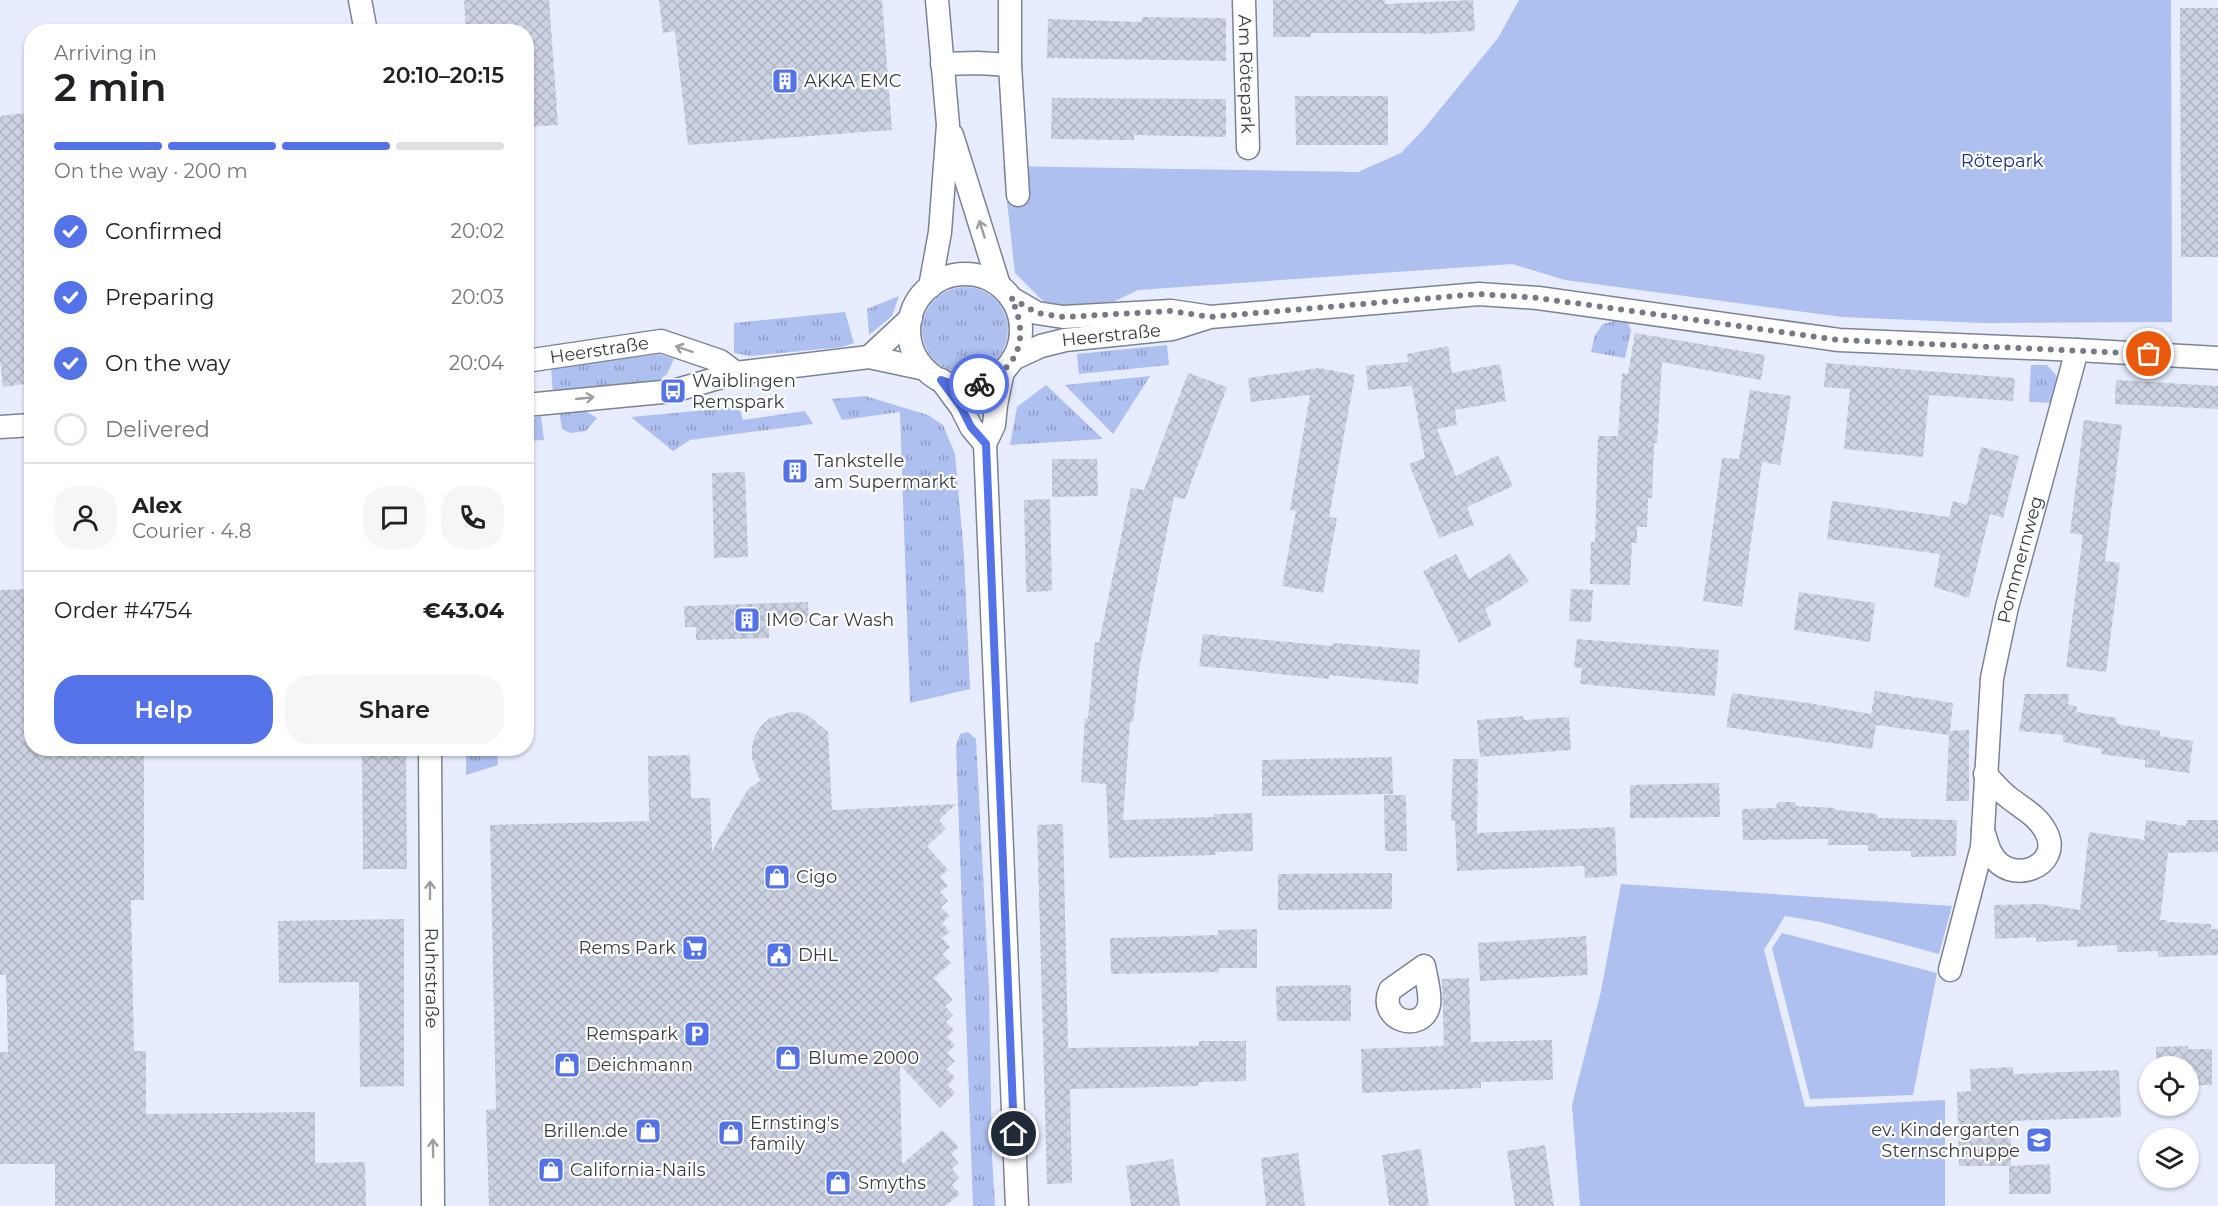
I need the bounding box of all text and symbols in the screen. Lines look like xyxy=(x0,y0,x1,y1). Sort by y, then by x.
street label: Am Rötepark xyxy=(1233,14,1259,134)
text: Arriving in xyxy=(54,41,157,65)
text: 20:10–20:15 xyxy=(383,62,504,89)
text: 2 min xyxy=(54,63,167,111)
building icon: AKKA EMC xyxy=(770,66,800,96)
place label: AKKA EMC xyxy=(804,70,902,92)
park label: Rötepark xyxy=(1961,150,2044,172)
text: On the way · 200 m xyxy=(54,159,248,183)
icon: check xyxy=(54,215,87,248)
text: Confirmed xyxy=(105,218,222,245)
text: 20:02 xyxy=(451,219,504,243)
one-way arrow xyxy=(976,220,987,239)
icon: check xyxy=(54,281,87,314)
text: Preparing xyxy=(105,284,214,311)
text: 20:03 xyxy=(451,285,504,309)
street label: Heerstraße xyxy=(1060,319,1162,351)
pin xyxy=(2123,328,2174,379)
street label: Heerstraße xyxy=(548,332,650,368)
icon: bag xyxy=(2132,337,2165,370)
one-way arrow xyxy=(675,343,694,354)
icon: check xyxy=(54,347,87,380)
text: On the way xyxy=(105,350,230,377)
text: 20:04 xyxy=(449,351,504,375)
courier xyxy=(949,354,1009,414)
icon: bike xyxy=(963,368,996,401)
place label: Waiblingen Remspark xyxy=(692,370,796,413)
bus stop icon: Waiblingen Remspark xyxy=(658,376,688,406)
one-way arrow xyxy=(574,392,594,403)
text: Delivered xyxy=(105,416,210,443)
place label: Tankstelle am Supermarkt xyxy=(814,450,957,493)
building icon: Tankstelle am Supermarkt xyxy=(780,456,810,486)
button: person xyxy=(54,486,117,549)
button: chat xyxy=(363,486,426,549)
button: phone xyxy=(441,486,504,549)
text: Alex xyxy=(132,492,182,519)
street label: Pommernweg xyxy=(1993,494,2048,625)
text: Courier · 4.8 xyxy=(132,519,251,543)
text: Order #4754 xyxy=(54,597,192,624)
text: €43.04 xyxy=(423,597,504,624)
building icon: IMO Car Wash xyxy=(732,605,762,635)
place label: IMO Car Wash xyxy=(766,609,894,631)
button: Help xyxy=(54,675,273,744)
button: Share xyxy=(285,675,504,744)
shop icon: Cigo xyxy=(762,862,792,892)
place label: Cigo xyxy=(796,866,837,888)
one-way arrow xyxy=(424,880,436,900)
street label: Ruhrstraße xyxy=(420,928,443,1029)
supermarket icon: Rems Park xyxy=(680,933,710,963)
place label: Rems Park xyxy=(578,937,676,959)
public building icon: DHL xyxy=(764,940,794,970)
place label: DHL xyxy=(798,944,839,966)
parking icon: Remspark xyxy=(682,1019,712,1049)
place label: Remspark xyxy=(586,1023,678,1045)
shop icon: Blume 2000 xyxy=(773,1043,803,1073)
place label: Blume 2000 xyxy=(808,1047,919,1069)
shop icon: Deichmann xyxy=(552,1050,582,1080)
place label: Deichmann xyxy=(586,1054,693,1076)
map controls xyxy=(2139,1056,2199,1188)
button: locate xyxy=(2139,1056,2199,1116)
pin xyxy=(988,1108,1039,1159)
place label: Ernsting's family xyxy=(750,1112,839,1155)
shop icon: Brillen.de xyxy=(633,1116,663,1146)
icon: home xyxy=(997,1117,1030,1150)
shop icon: Ernsting's family xyxy=(716,1118,746,1148)
place label: ev. Kindergarten Sternschnuppe xyxy=(1871,1119,2020,1162)
place label: Brillen.de xyxy=(543,1120,628,1142)
school or university icon: ev. Kindergarten Sternschnuppe xyxy=(2024,1125,2054,1155)
button: layers xyxy=(2139,1128,2199,1188)
one-way arrow xyxy=(427,1138,439,1158)
shop icon: California-Nails xyxy=(536,1155,566,1185)
place label: California-Nails xyxy=(570,1159,706,1181)
shop icon: Smyths xyxy=(823,1168,853,1198)
place label: Smyths xyxy=(858,1172,926,1194)

